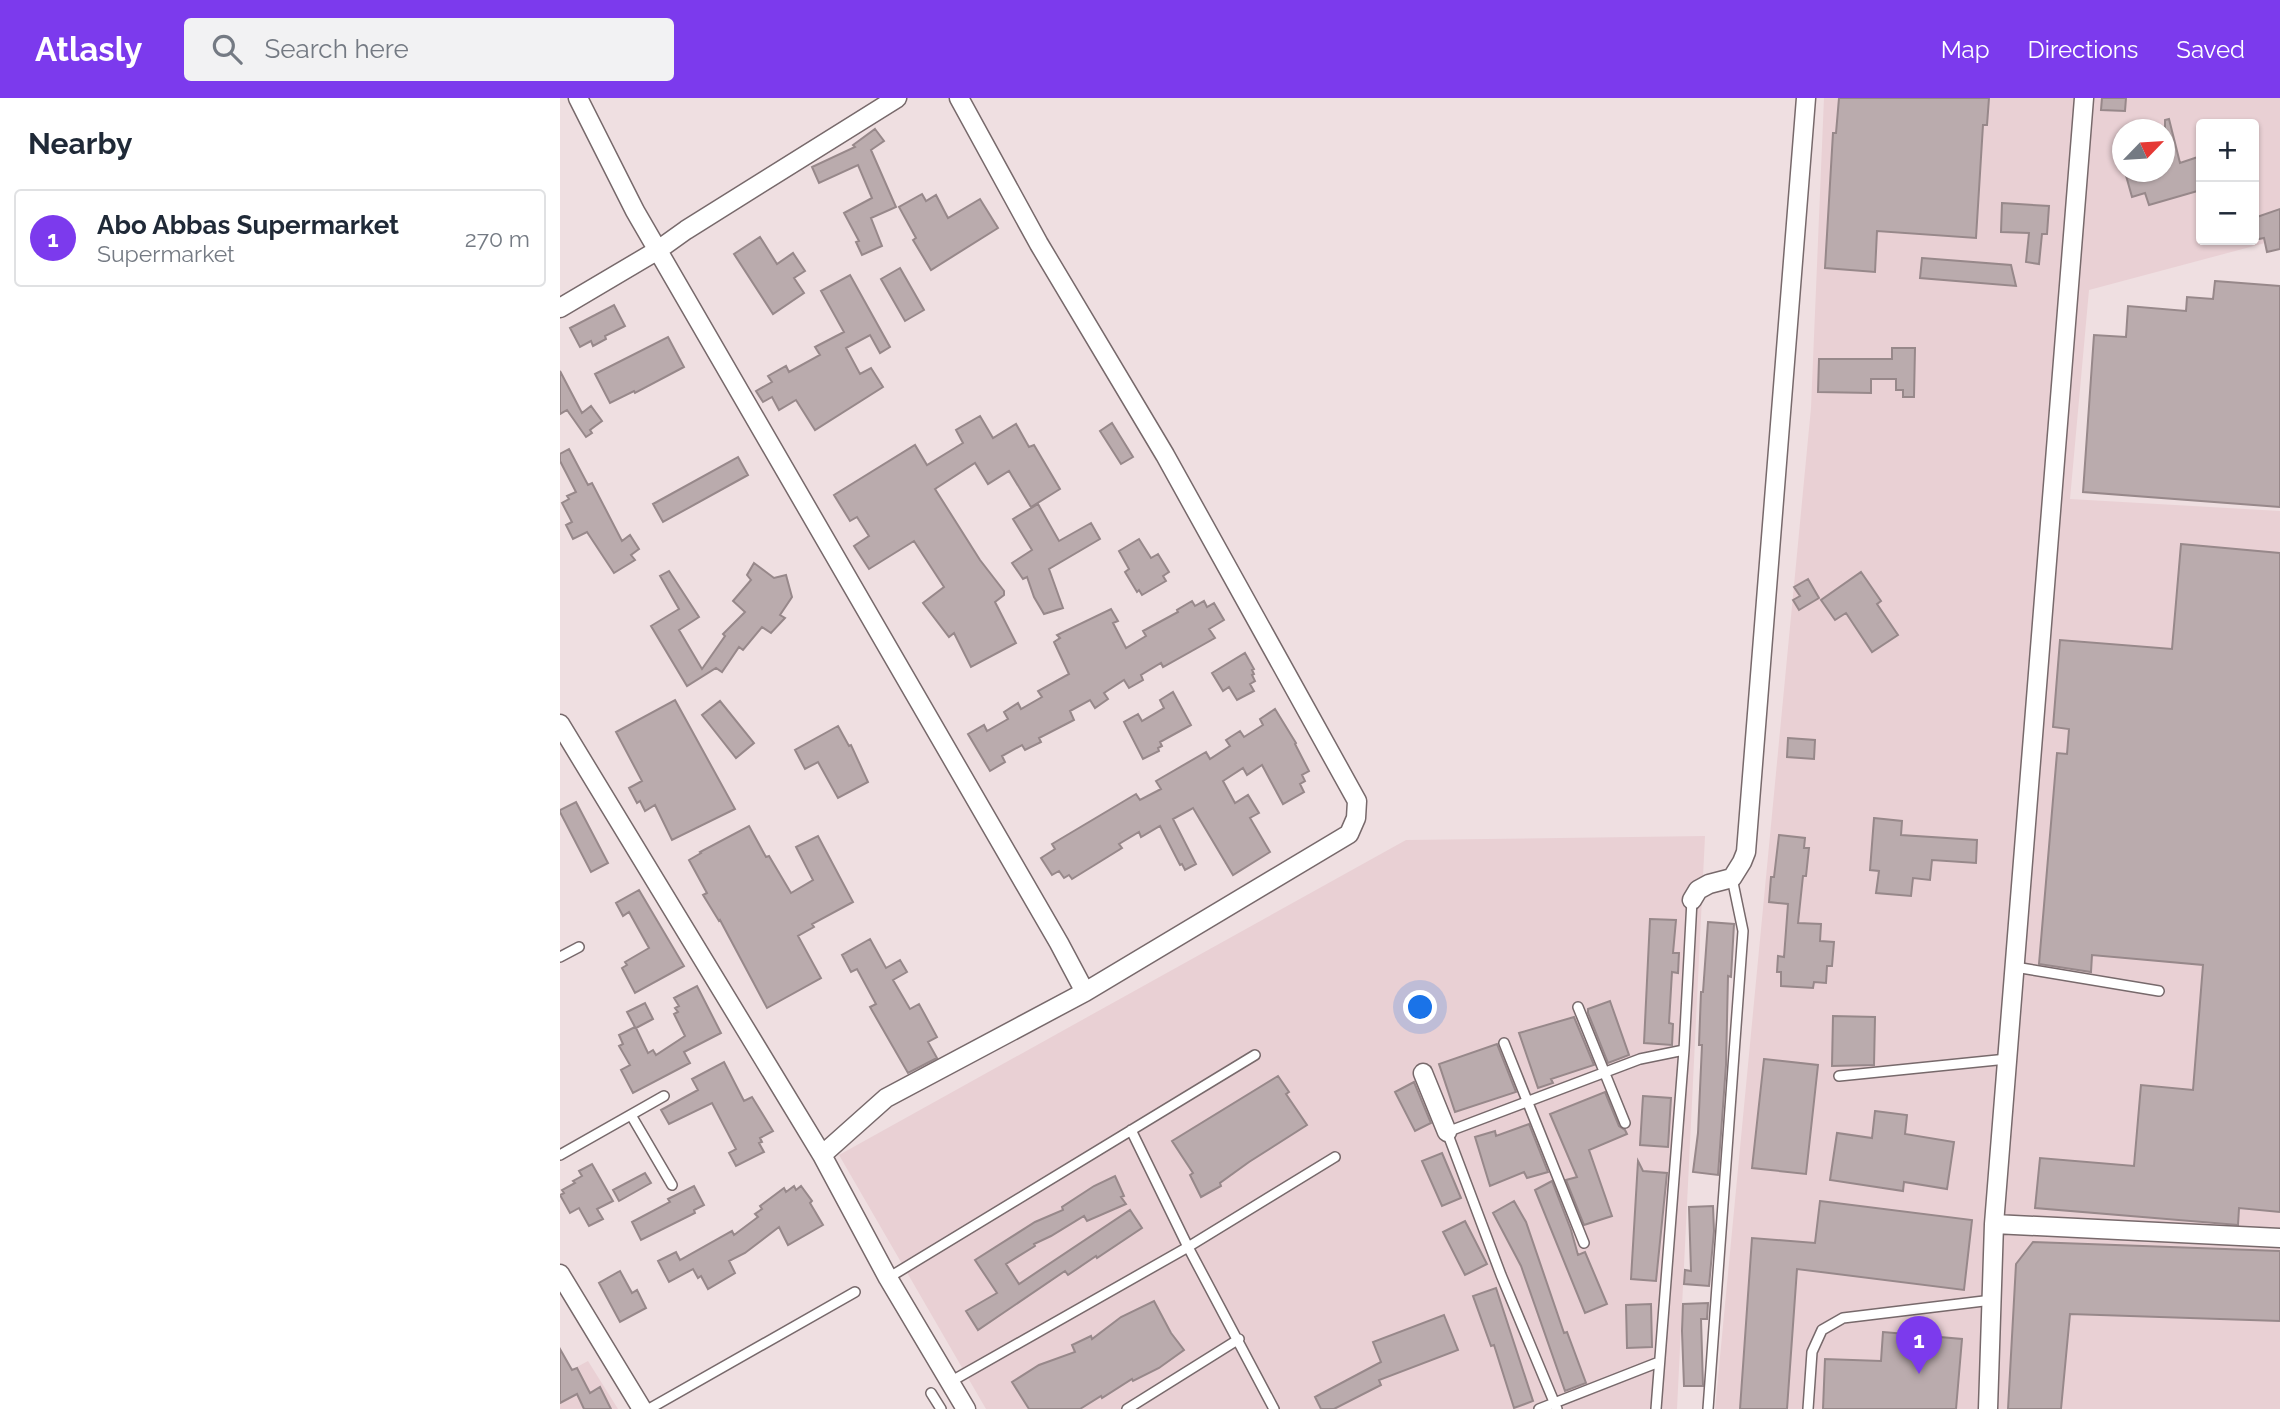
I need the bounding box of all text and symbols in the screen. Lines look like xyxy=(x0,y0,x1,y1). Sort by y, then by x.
search box xyxy=(184,18,674,81)
text: Atlasly xyxy=(35,30,142,69)
icon: search xyxy=(208,30,246,68)
text: Search here xyxy=(264,34,409,64)
text: Map xyxy=(1941,35,1990,64)
text: Directions xyxy=(2028,35,2138,64)
text: Saved xyxy=(2176,35,2245,64)
north arrow xyxy=(2112,119,2175,182)
map controls xyxy=(2196,119,2259,245)
button: + xyxy=(2196,119,2259,182)
text: Nearby xyxy=(28,126,132,161)
button: − xyxy=(2196,182,2259,245)
text: Abo Abbas Supermarket xyxy=(97,210,399,240)
text: 1 xyxy=(47,225,59,252)
text: 270 m xyxy=(465,225,530,252)
text: Supermarket xyxy=(97,240,235,267)
your location xyxy=(1403,990,1437,1024)
pin: 1 xyxy=(1896,1316,1942,1374)

